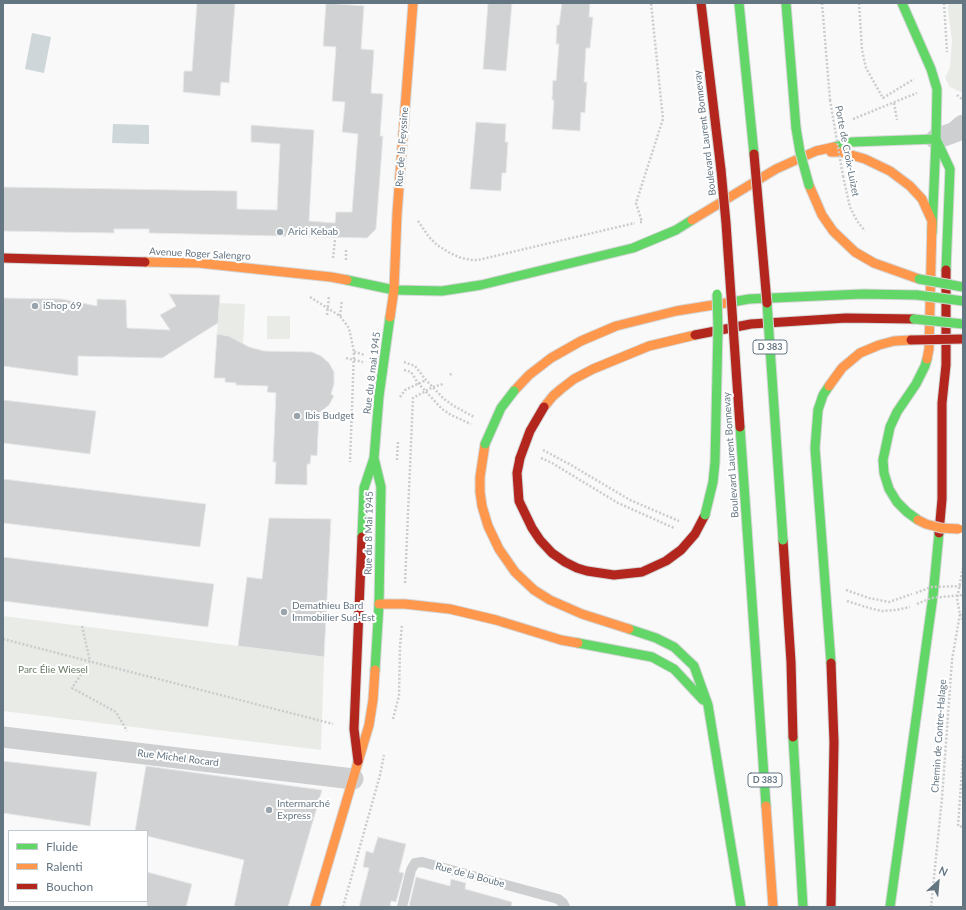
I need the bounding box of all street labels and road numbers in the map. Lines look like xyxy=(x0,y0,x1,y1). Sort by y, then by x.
street label: Boulevard Laurent Bonnevay xyxy=(691,70,719,196)
street label: Porte de Croix-Luizet xyxy=(832,104,862,198)
street label: Rue de la Feyssine xyxy=(393,107,411,187)
street label: Avenue Roger Salengro xyxy=(149,245,251,263)
street label: Rue du 8 mai 1945 xyxy=(361,331,383,415)
road number: D 383 xyxy=(753,340,787,354)
street label: Boulevard Laurent Bonnevay xyxy=(721,392,741,518)
street label: Rue du 8 Mai 1945 xyxy=(362,491,376,575)
street label: Chemin de Contre-Halage xyxy=(929,679,949,793)
street label: Rue Michel Rocard xyxy=(137,747,219,769)
road number: D 383 xyxy=(748,773,782,787)
street label: Rue de la Boube xyxy=(434,860,506,890)

